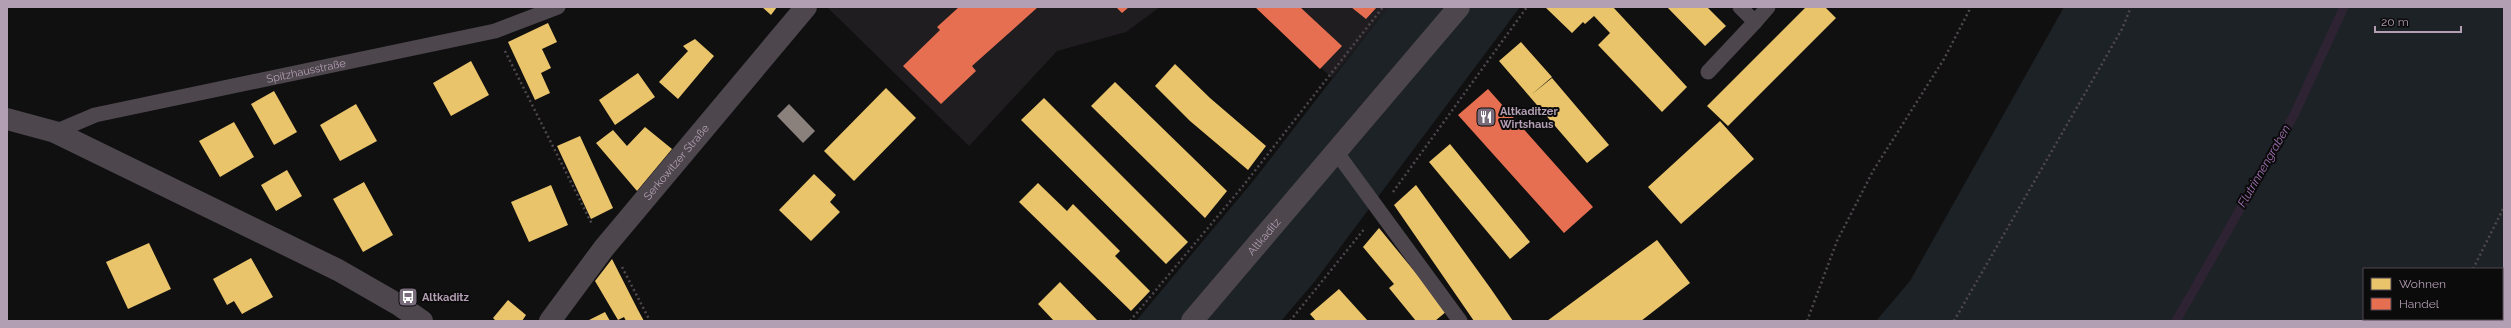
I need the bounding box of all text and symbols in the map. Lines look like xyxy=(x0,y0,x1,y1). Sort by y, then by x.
scale bar xyxy=(2375,8,2461,34)
text: 20 m xyxy=(2381,15,2409,29)
street label: Spitzhausstraße xyxy=(265,56,347,85)
place label: Altkaditzer Wirtshaus xyxy=(1500,105,1558,131)
restaurant icon: Altkaditzer Wirtshaus xyxy=(1475,106,1497,128)
street label: Serkowitzer Straße xyxy=(641,121,712,203)
water label: Flutrinnengraben xyxy=(2235,122,2293,209)
street label: Altkaditz xyxy=(1245,215,1284,258)
legend xyxy=(2363,268,2503,320)
text: Wohnen xyxy=(2399,277,2446,291)
bus stop icon: Altkaditz xyxy=(397,286,419,308)
place label: Altkaditz xyxy=(422,291,470,304)
text: Handel xyxy=(2399,297,2440,311)

